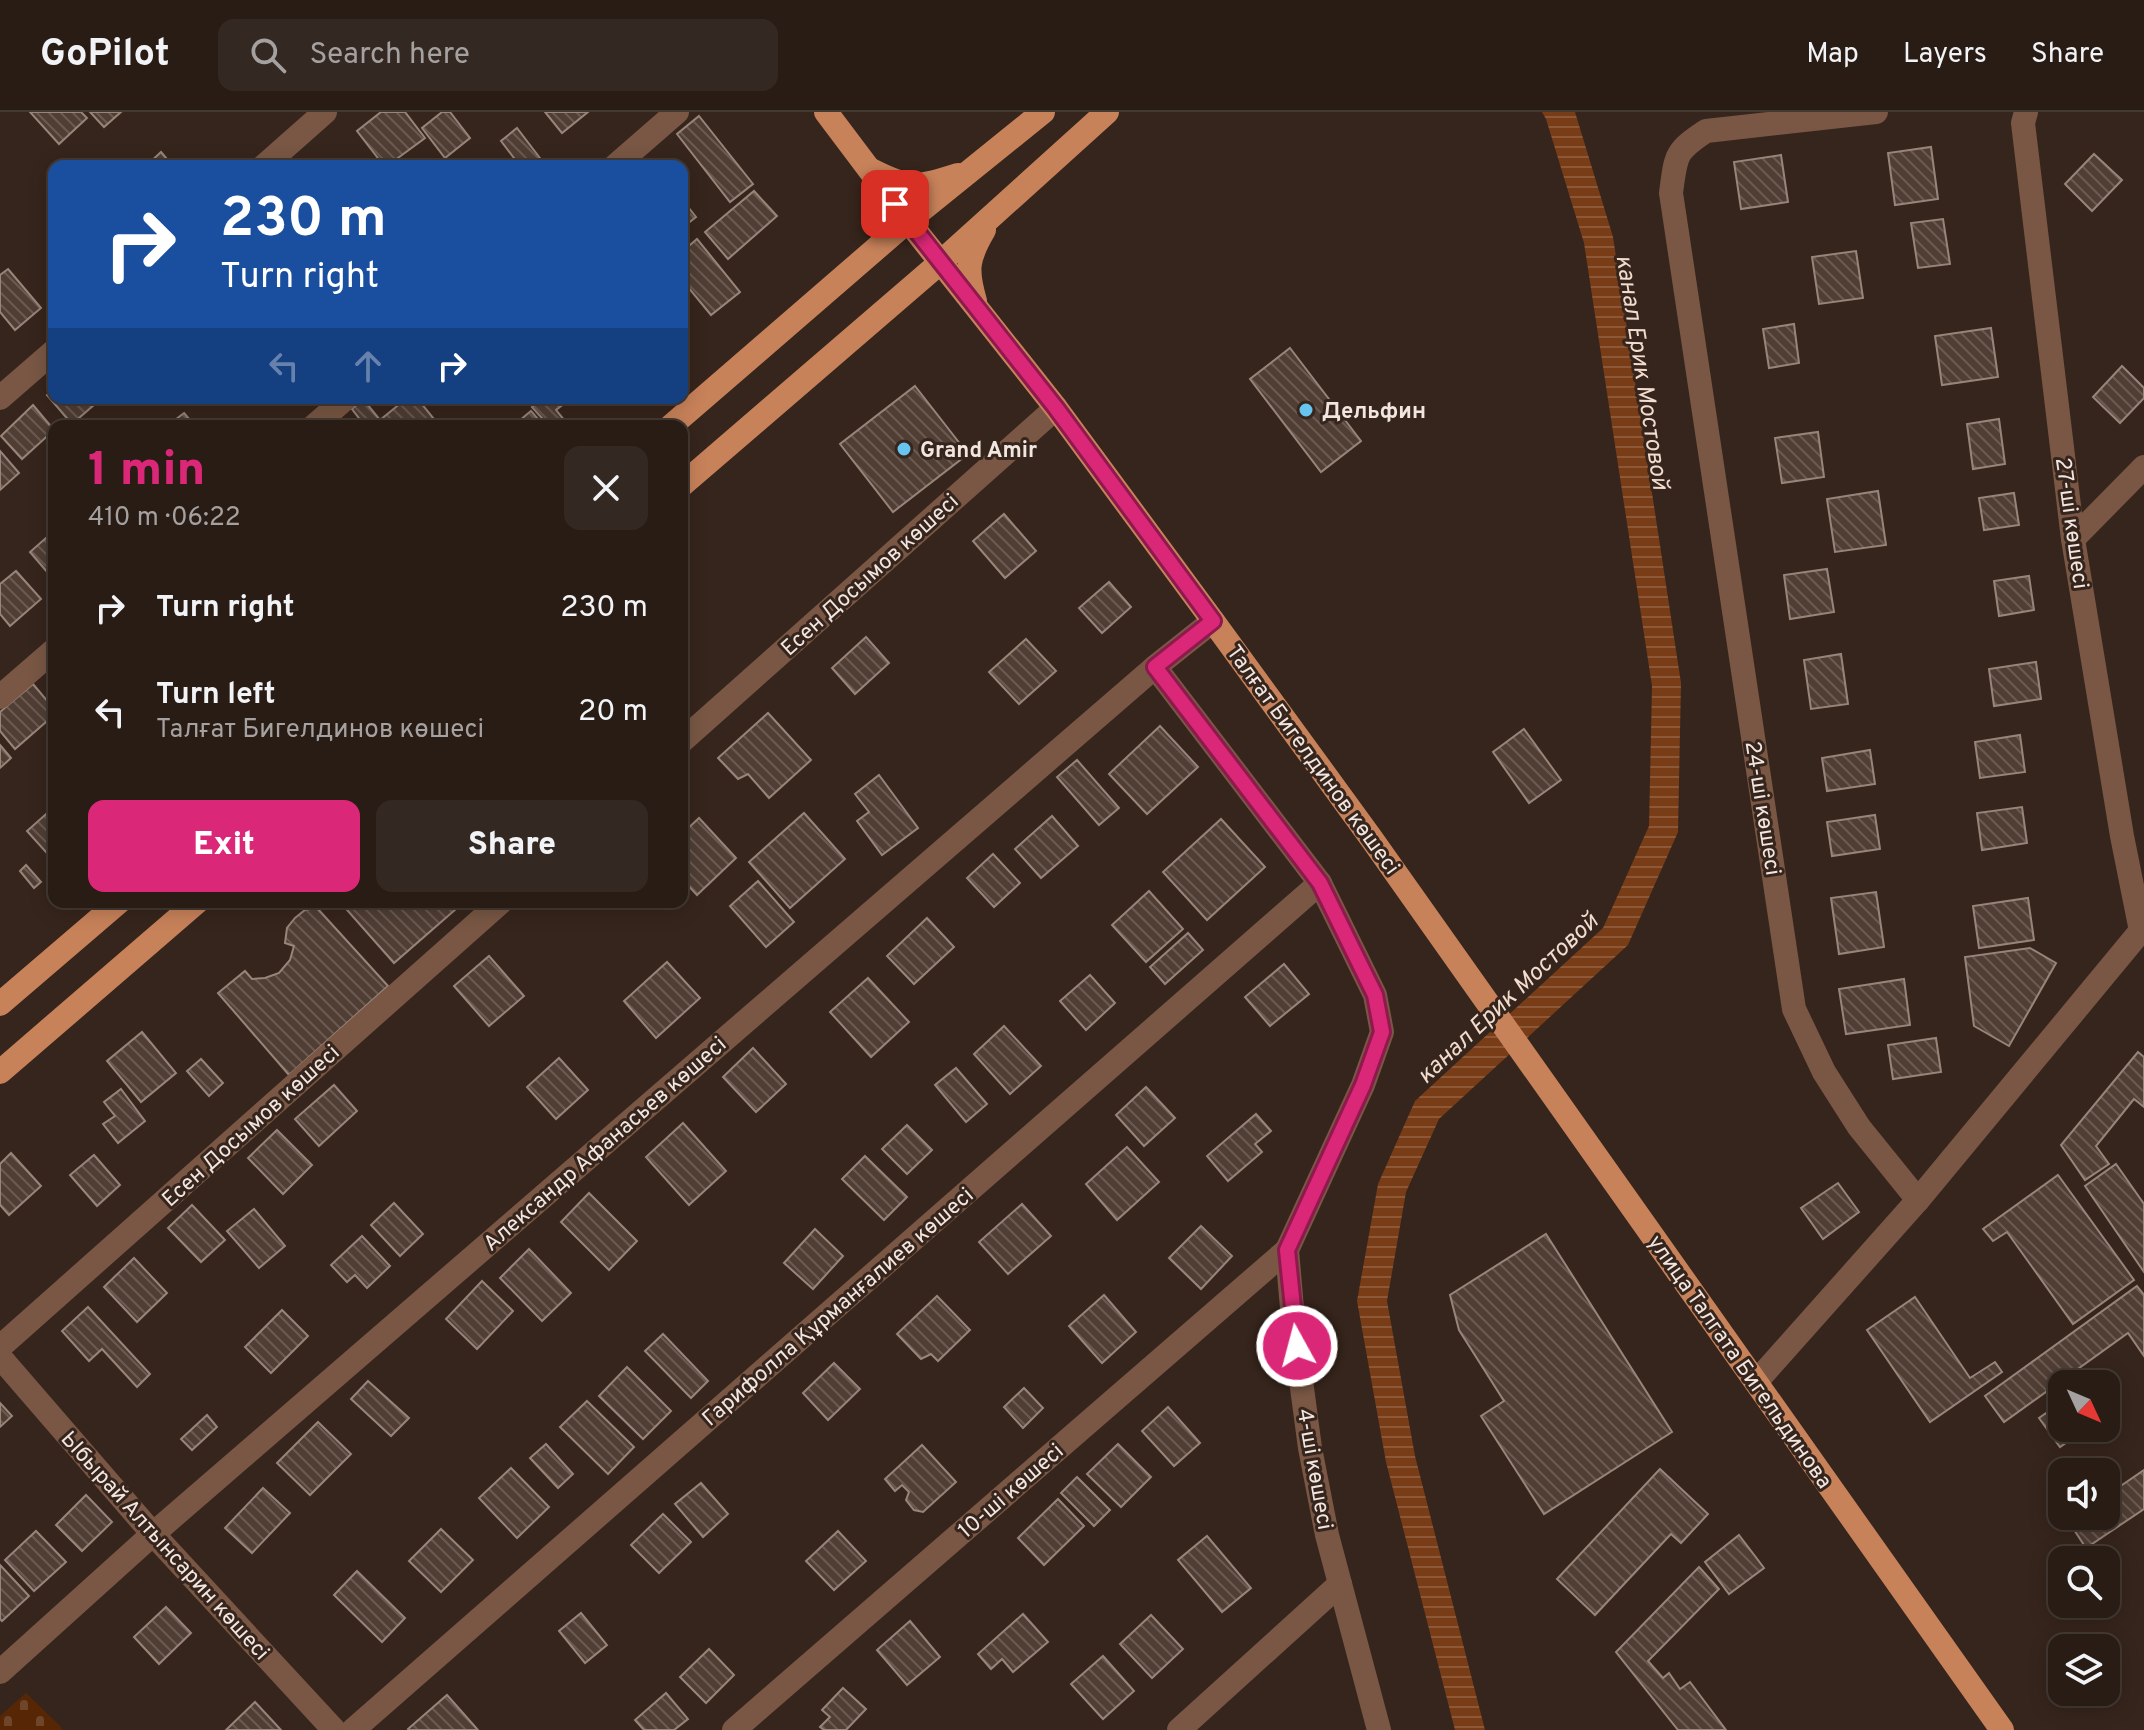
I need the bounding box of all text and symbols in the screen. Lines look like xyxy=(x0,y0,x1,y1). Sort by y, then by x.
search box xyxy=(218,19,778,91)
text: GoPilot xyxy=(40,31,170,80)
icon: search xyxy=(246,33,290,77)
text: Search here xyxy=(310,37,470,74)
text: Map xyxy=(1806,37,1859,73)
text: Layers xyxy=(1903,37,1987,73)
text: Share xyxy=(2031,37,2104,73)
pin xyxy=(861,170,929,238)
icon: arrive xyxy=(873,182,917,226)
text: 230 m xyxy=(220,186,387,256)
icon: right xyxy=(88,192,192,296)
water label: канал Ерик Мостовой xyxy=(1608,253,1675,493)
text: Turn right xyxy=(220,255,379,301)
icon: left xyxy=(262,344,306,388)
icon: ahead xyxy=(346,344,390,388)
icon: right xyxy=(430,344,474,388)
place label: Дельфин xyxy=(1322,399,1426,426)
marker: Дельфин xyxy=(1297,401,1315,419)
place label: Grand Amir xyxy=(920,438,1037,465)
marker: Grand Amir xyxy=(895,440,913,458)
text: 1 min xyxy=(88,442,205,502)
button: close xyxy=(564,446,648,530)
street label: 27-ші көшесі xyxy=(2048,456,2093,591)
street label: Есен Досымов көшесі xyxy=(776,489,965,663)
text: 410 m · 06:22 xyxy=(88,502,241,535)
icon: right xyxy=(88,586,132,630)
text: Turn right xyxy=(156,590,294,627)
text: 230 m xyxy=(560,590,648,627)
street label: Талғат Бигелдинов көшесі xyxy=(1219,640,1404,881)
text: Turn left xyxy=(156,677,276,714)
icon: left xyxy=(88,690,132,734)
text: 20 m xyxy=(578,694,648,731)
text: Талғат Бигелдинов көшесі xyxy=(156,714,484,747)
street label: 24-ші көшесі xyxy=(1738,739,1785,878)
button: Exit xyxy=(88,800,360,892)
button: Share xyxy=(376,800,648,892)
water label: канал Ерик Мостовой xyxy=(1411,907,1606,1091)
street label: Александр Афанасьев көшесі xyxy=(478,1032,733,1258)
street label: Есен Досымов көшесі xyxy=(157,1040,346,1214)
street label: Гарифолла Құрманғалиев көшесі xyxy=(697,1183,980,1433)
street label: улица Талгата Бигельдинова xyxy=(1641,1230,1837,1495)
position arrow xyxy=(1255,1304,1339,1388)
north arrow xyxy=(2048,1370,2120,1442)
map controls xyxy=(2048,1370,2120,1706)
street label: 4-ші көшесі xyxy=(1290,1407,1337,1532)
street label: Ыбырай Алтынсарин көшесі xyxy=(54,1427,274,1667)
street label: 10-ші көшесі xyxy=(953,1439,1070,1545)
button: sound xyxy=(2048,1458,2120,1530)
button: search xyxy=(2048,1546,2120,1618)
button: layers xyxy=(2048,1634,2120,1706)

